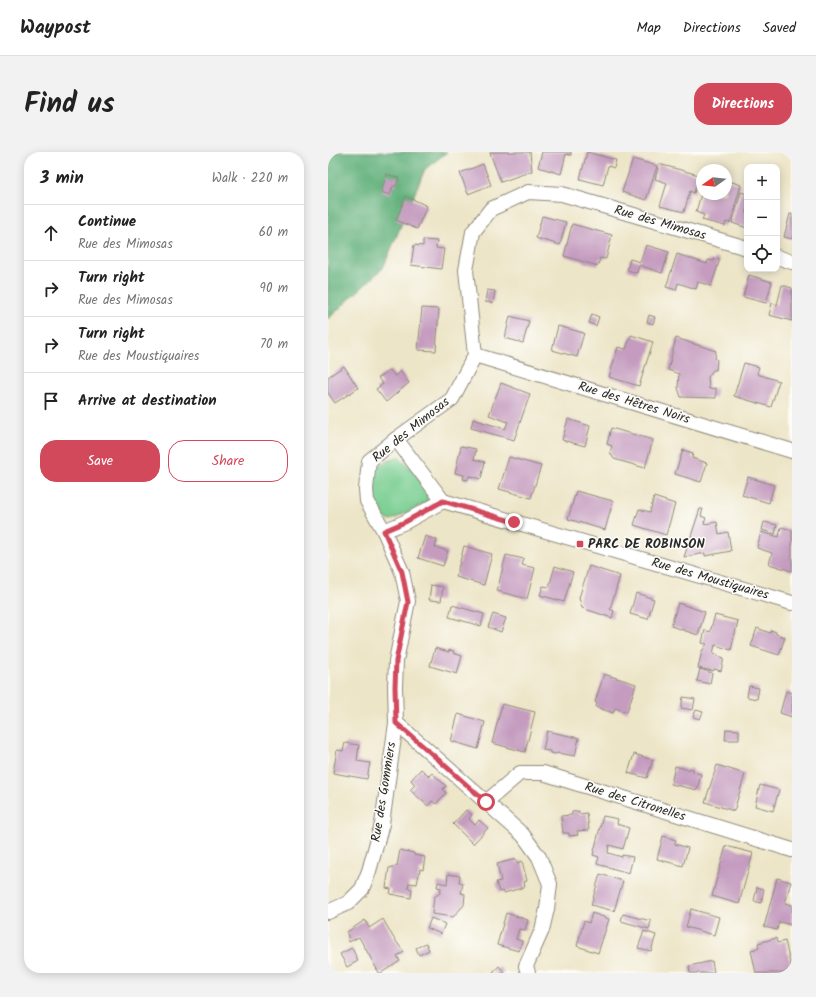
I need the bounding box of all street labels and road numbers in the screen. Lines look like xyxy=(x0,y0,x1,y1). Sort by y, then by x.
street label: Rue des Mimosas xyxy=(612,200,709,246)
street label: Rue des Hêtres Noirs xyxy=(575,376,693,430)
street label: Rue des Mimosas xyxy=(368,392,455,468)
street label: Rue des Moustiquaires xyxy=(649,552,772,606)
street label: Rue des Gommiers xyxy=(366,740,402,844)
street label: Rue des Citronelles xyxy=(582,777,689,827)

